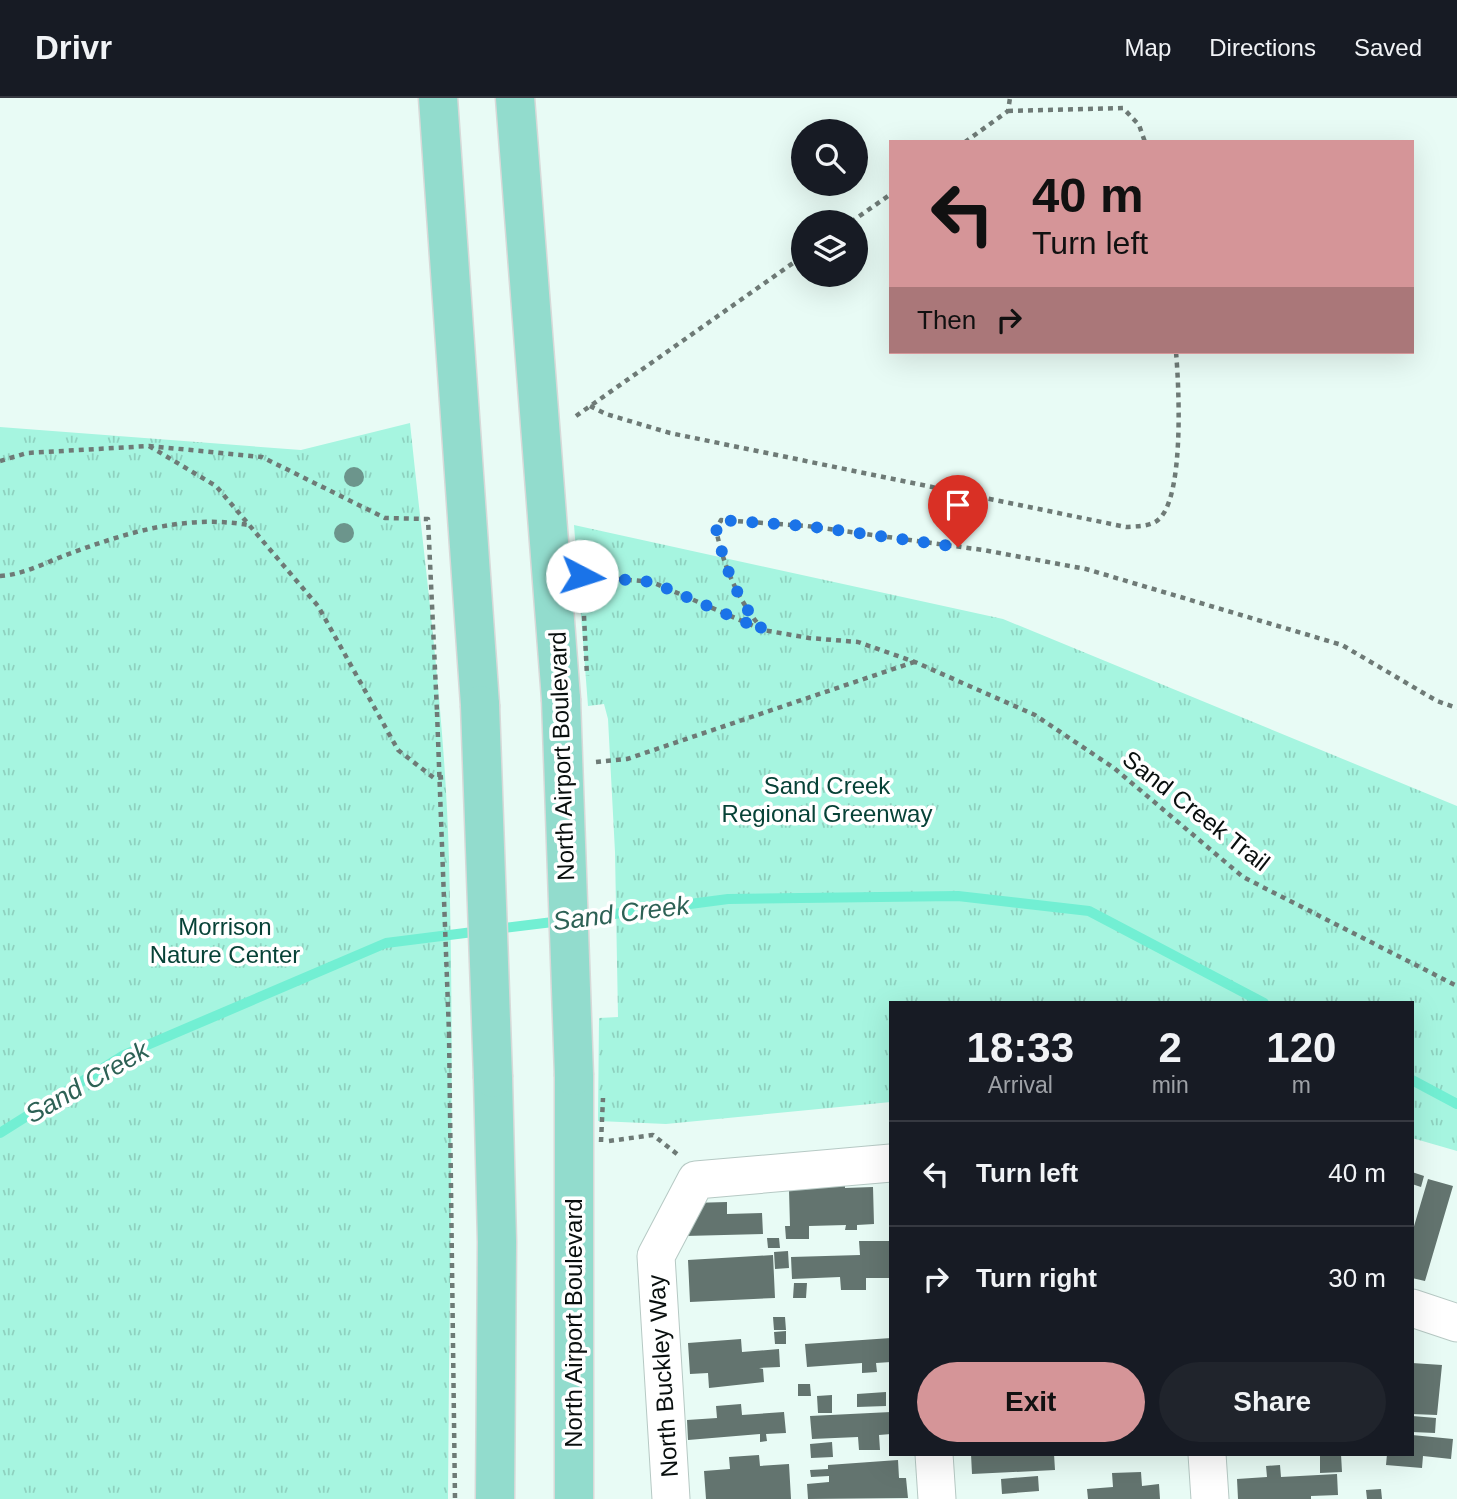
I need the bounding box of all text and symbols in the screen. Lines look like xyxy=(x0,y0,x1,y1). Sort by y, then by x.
text: Drivr xyxy=(35,29,112,66)
text: Map xyxy=(1125,34,1171,61)
text: Directions xyxy=(1209,34,1316,61)
text: Saved xyxy=(1354,34,1422,61)
map controls xyxy=(791,119,868,287)
button: search xyxy=(791,119,868,196)
icon: left xyxy=(917,168,1008,259)
text: 40 m xyxy=(1032,168,1144,222)
button: layers xyxy=(791,210,868,287)
text: Turn left xyxy=(1032,225,1148,261)
icon: right xyxy=(990,301,1028,339)
text: Then xyxy=(917,305,976,335)
pin xyxy=(928,475,988,547)
icon: arrive xyxy=(939,486,977,524)
position arrow xyxy=(545,539,619,613)
street label: North Airport Boulevard xyxy=(544,631,579,881)
street label: Sand Creek Trail xyxy=(1118,745,1275,876)
park label: Sand Creek Regional Greenway xyxy=(722,772,932,827)
water label: Sand Creek xyxy=(551,890,693,936)
park label: Morrison Nature Center xyxy=(150,913,300,968)
text: 18:33 xyxy=(967,1024,1074,1071)
text: 2 xyxy=(1158,1024,1182,1071)
text: 120 xyxy=(1266,1024,1336,1071)
water label: Sand Creek xyxy=(20,1034,156,1129)
text: Arrival xyxy=(988,1072,1053,1098)
text: min xyxy=(1152,1072,1189,1098)
text: m xyxy=(1292,1072,1311,1098)
icon: left xyxy=(917,1155,955,1193)
text: Turn left xyxy=(976,1158,1078,1188)
text: 40 m xyxy=(1328,1158,1386,1188)
street label: North Airport Boulevard xyxy=(560,1198,587,1448)
icon: right xyxy=(917,1260,955,1298)
text: Turn right xyxy=(976,1263,1097,1293)
text: 30 m xyxy=(1328,1263,1386,1293)
street label: North Buckley Way xyxy=(642,1274,683,1478)
button: Exit xyxy=(917,1362,1145,1442)
button: Share xyxy=(1159,1362,1386,1442)

